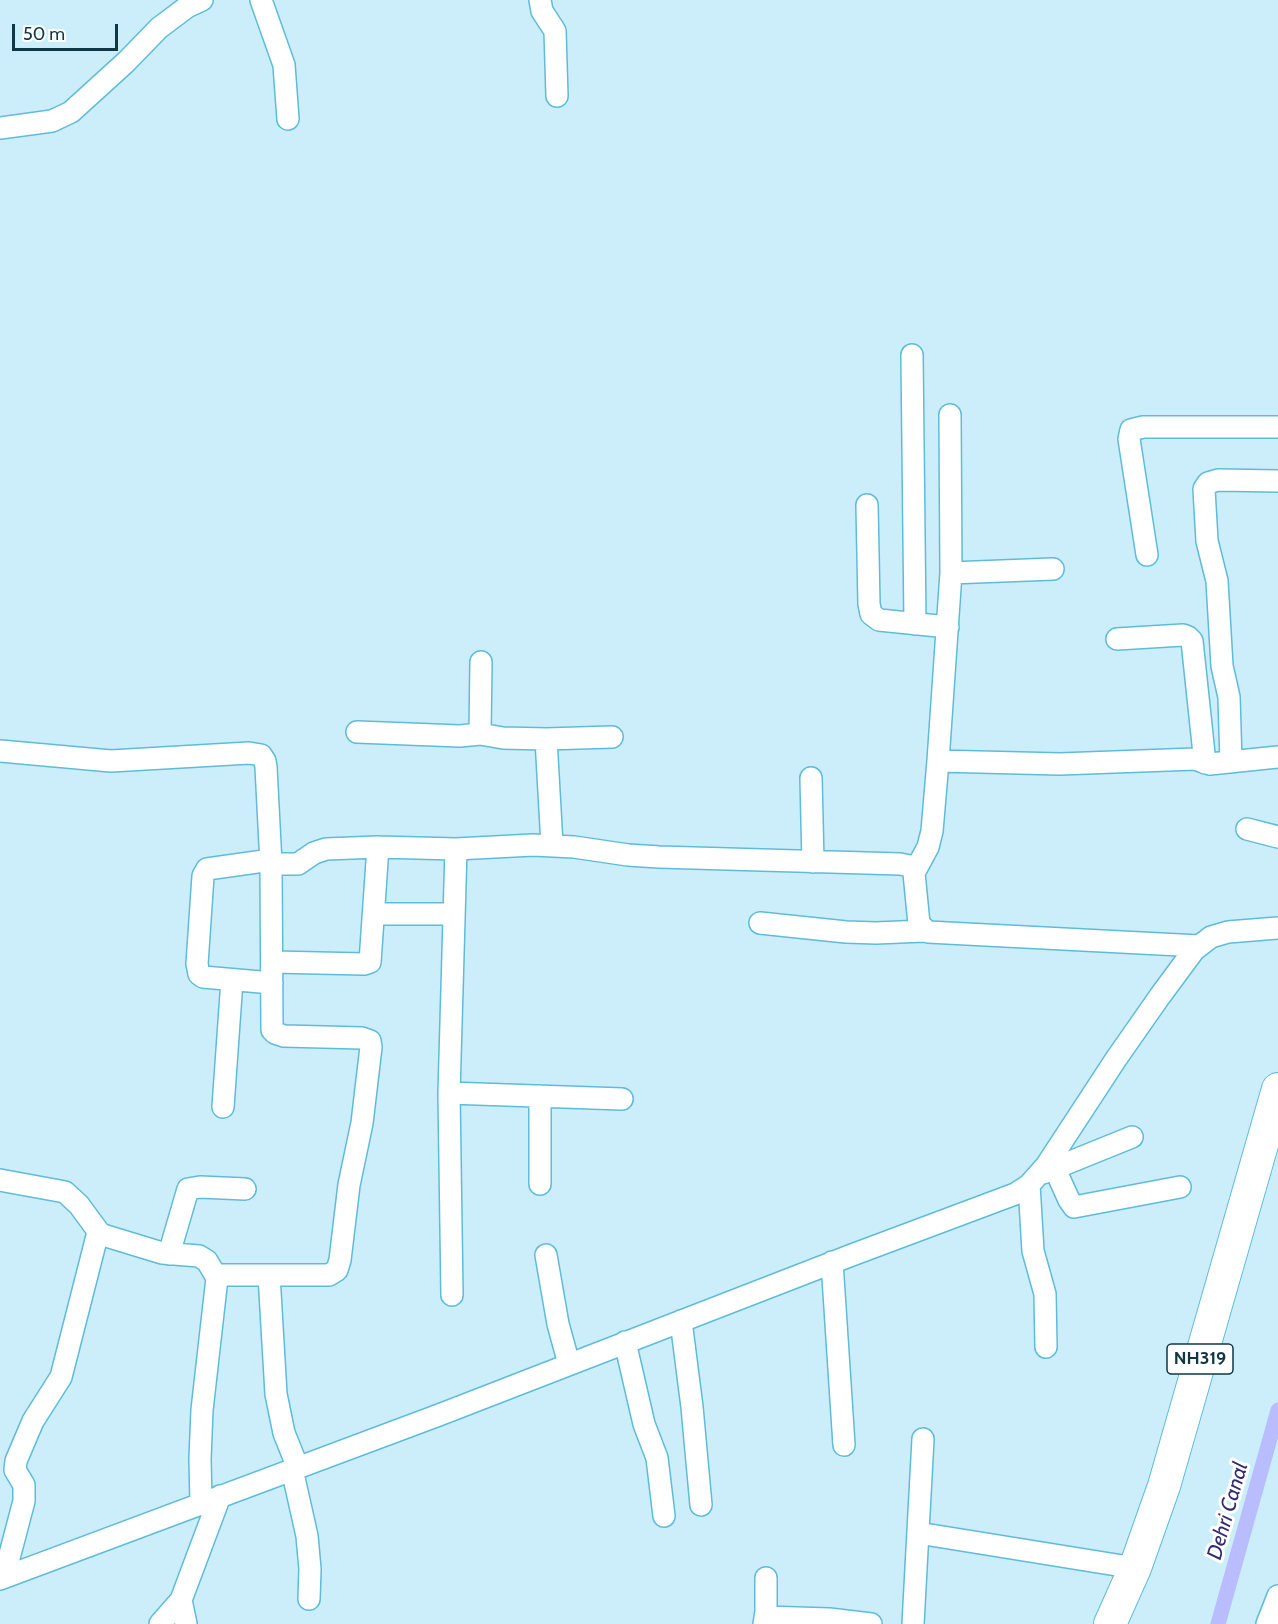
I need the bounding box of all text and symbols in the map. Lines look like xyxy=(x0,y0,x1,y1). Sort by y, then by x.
scale bar xyxy=(15,12,122,50)
text: 50 m xyxy=(23,23,65,45)
road number: NH319 xyxy=(1167,1344,1233,1374)
water label: Dehri Canal xyxy=(1202,1460,1254,1562)

